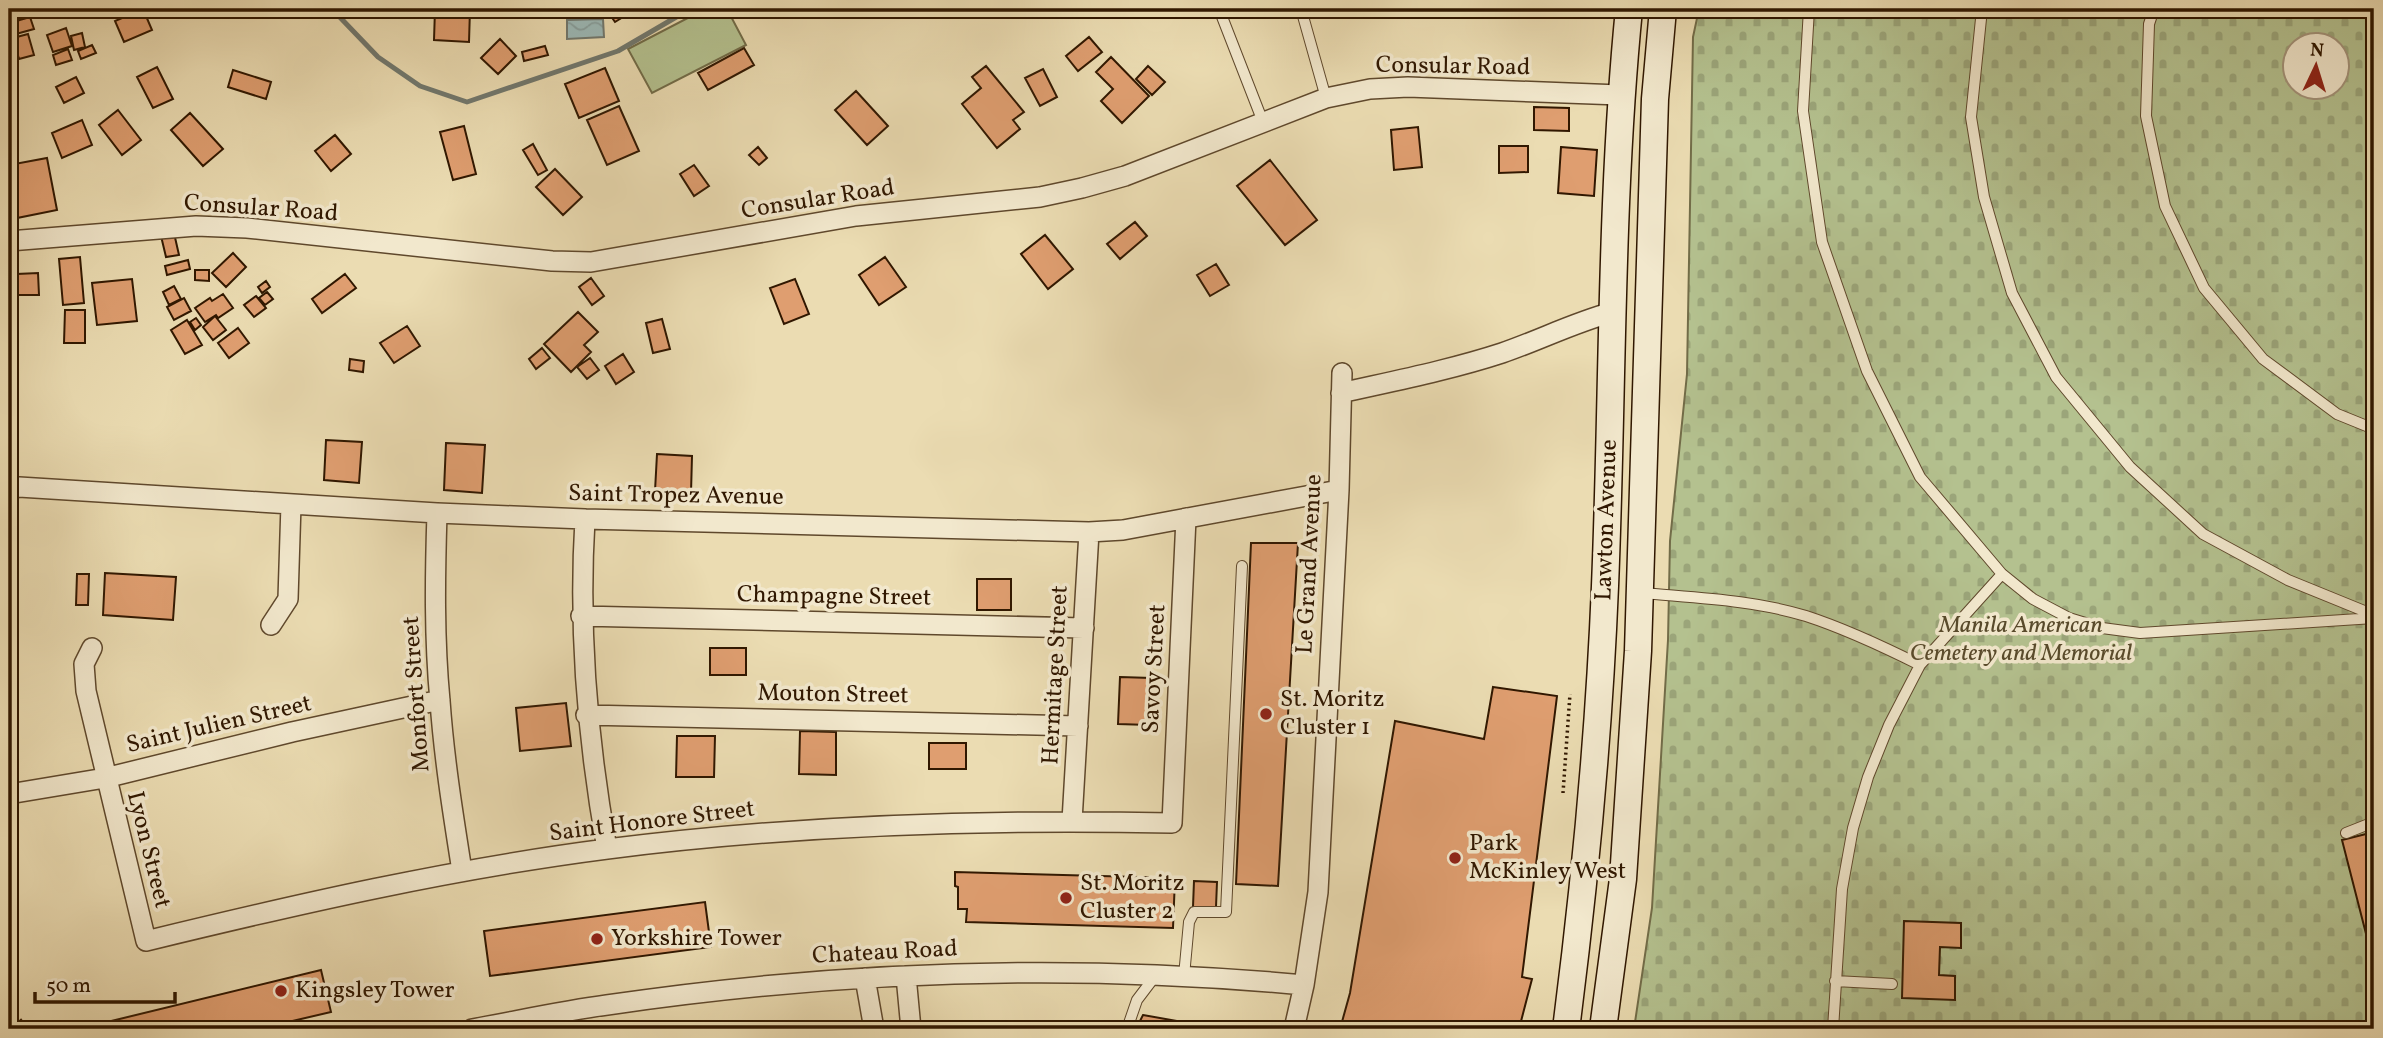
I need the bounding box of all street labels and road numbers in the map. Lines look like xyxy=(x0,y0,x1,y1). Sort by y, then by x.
street label: Consular Road xyxy=(1375,49,1531,85)
street label: Consular Road xyxy=(739,171,897,229)
street label: Consular Road xyxy=(183,187,339,231)
street label: Lawton Avenue xyxy=(1587,439,1627,601)
street label: Le Grand Avenue xyxy=(1288,473,1332,655)
street label: Saint Tropez Avenue xyxy=(568,477,784,515)
street label: Champagne Street xyxy=(736,578,932,616)
street label: Hermitage Street xyxy=(1034,584,1078,766)
street label: Savoy Street xyxy=(1135,603,1175,735)
street label: Monfort Street xyxy=(395,615,439,773)
street label: Mouton Street xyxy=(757,677,909,713)
street label: Saint Julien Street xyxy=(123,687,315,763)
street label: Lyon Street xyxy=(117,788,179,912)
street label: Saint Honore Street xyxy=(547,793,757,851)
street label: Chateau Road xyxy=(811,932,959,974)

